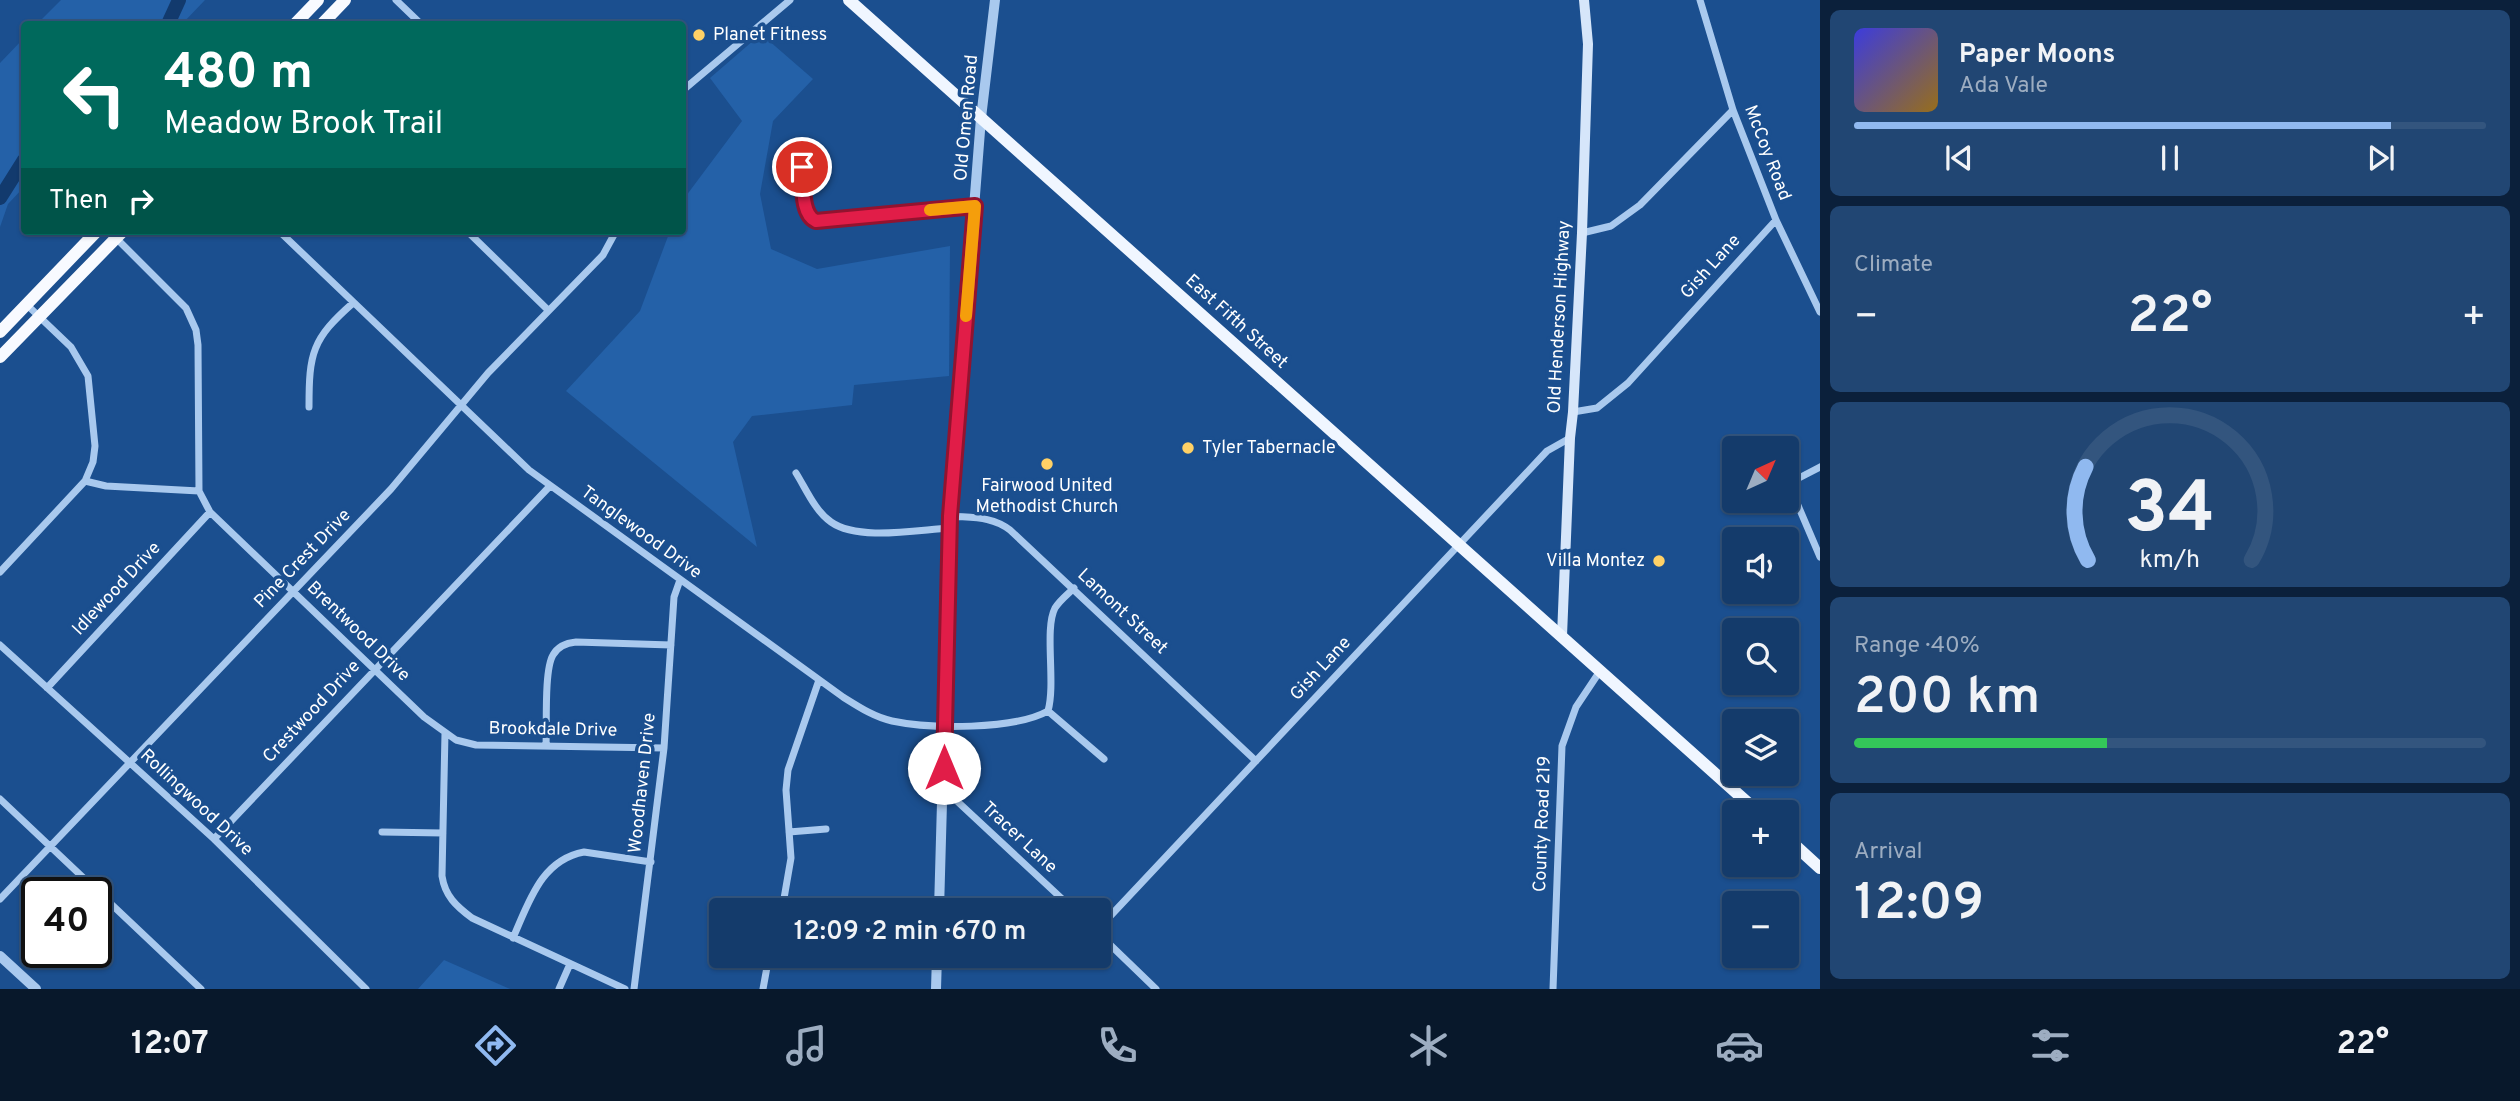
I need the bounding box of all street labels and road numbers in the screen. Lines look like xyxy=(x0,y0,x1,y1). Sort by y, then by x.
street label: Old Omen Road xyxy=(950,54,984,182)
street label: McCoy Road xyxy=(1738,102,1796,204)
street label: Old Henderson Highway xyxy=(1543,220,1577,414)
street label: Gish Lane xyxy=(1676,230,1746,304)
street label: East Fifth Street xyxy=(1180,270,1292,374)
street label: Tanglewood Drive xyxy=(576,481,706,585)
street label: Pine Crest Drive xyxy=(250,504,356,614)
street label: Idlewood Drive xyxy=(68,537,166,641)
street label: Lamont Street xyxy=(1072,564,1172,660)
street label: Brentwood Drive xyxy=(301,577,415,687)
street label: Gish Lane xyxy=(1285,632,1357,706)
street label: Crestwood Drive xyxy=(258,656,366,768)
street label: Woodhaven Drive xyxy=(624,712,662,854)
street label: Brookdale Drive xyxy=(488,717,618,743)
street label: Rollingwood Drive xyxy=(135,745,257,861)
street label: County Road 219 xyxy=(1529,755,1557,893)
street label: Tracer Lane xyxy=(976,797,1062,879)

